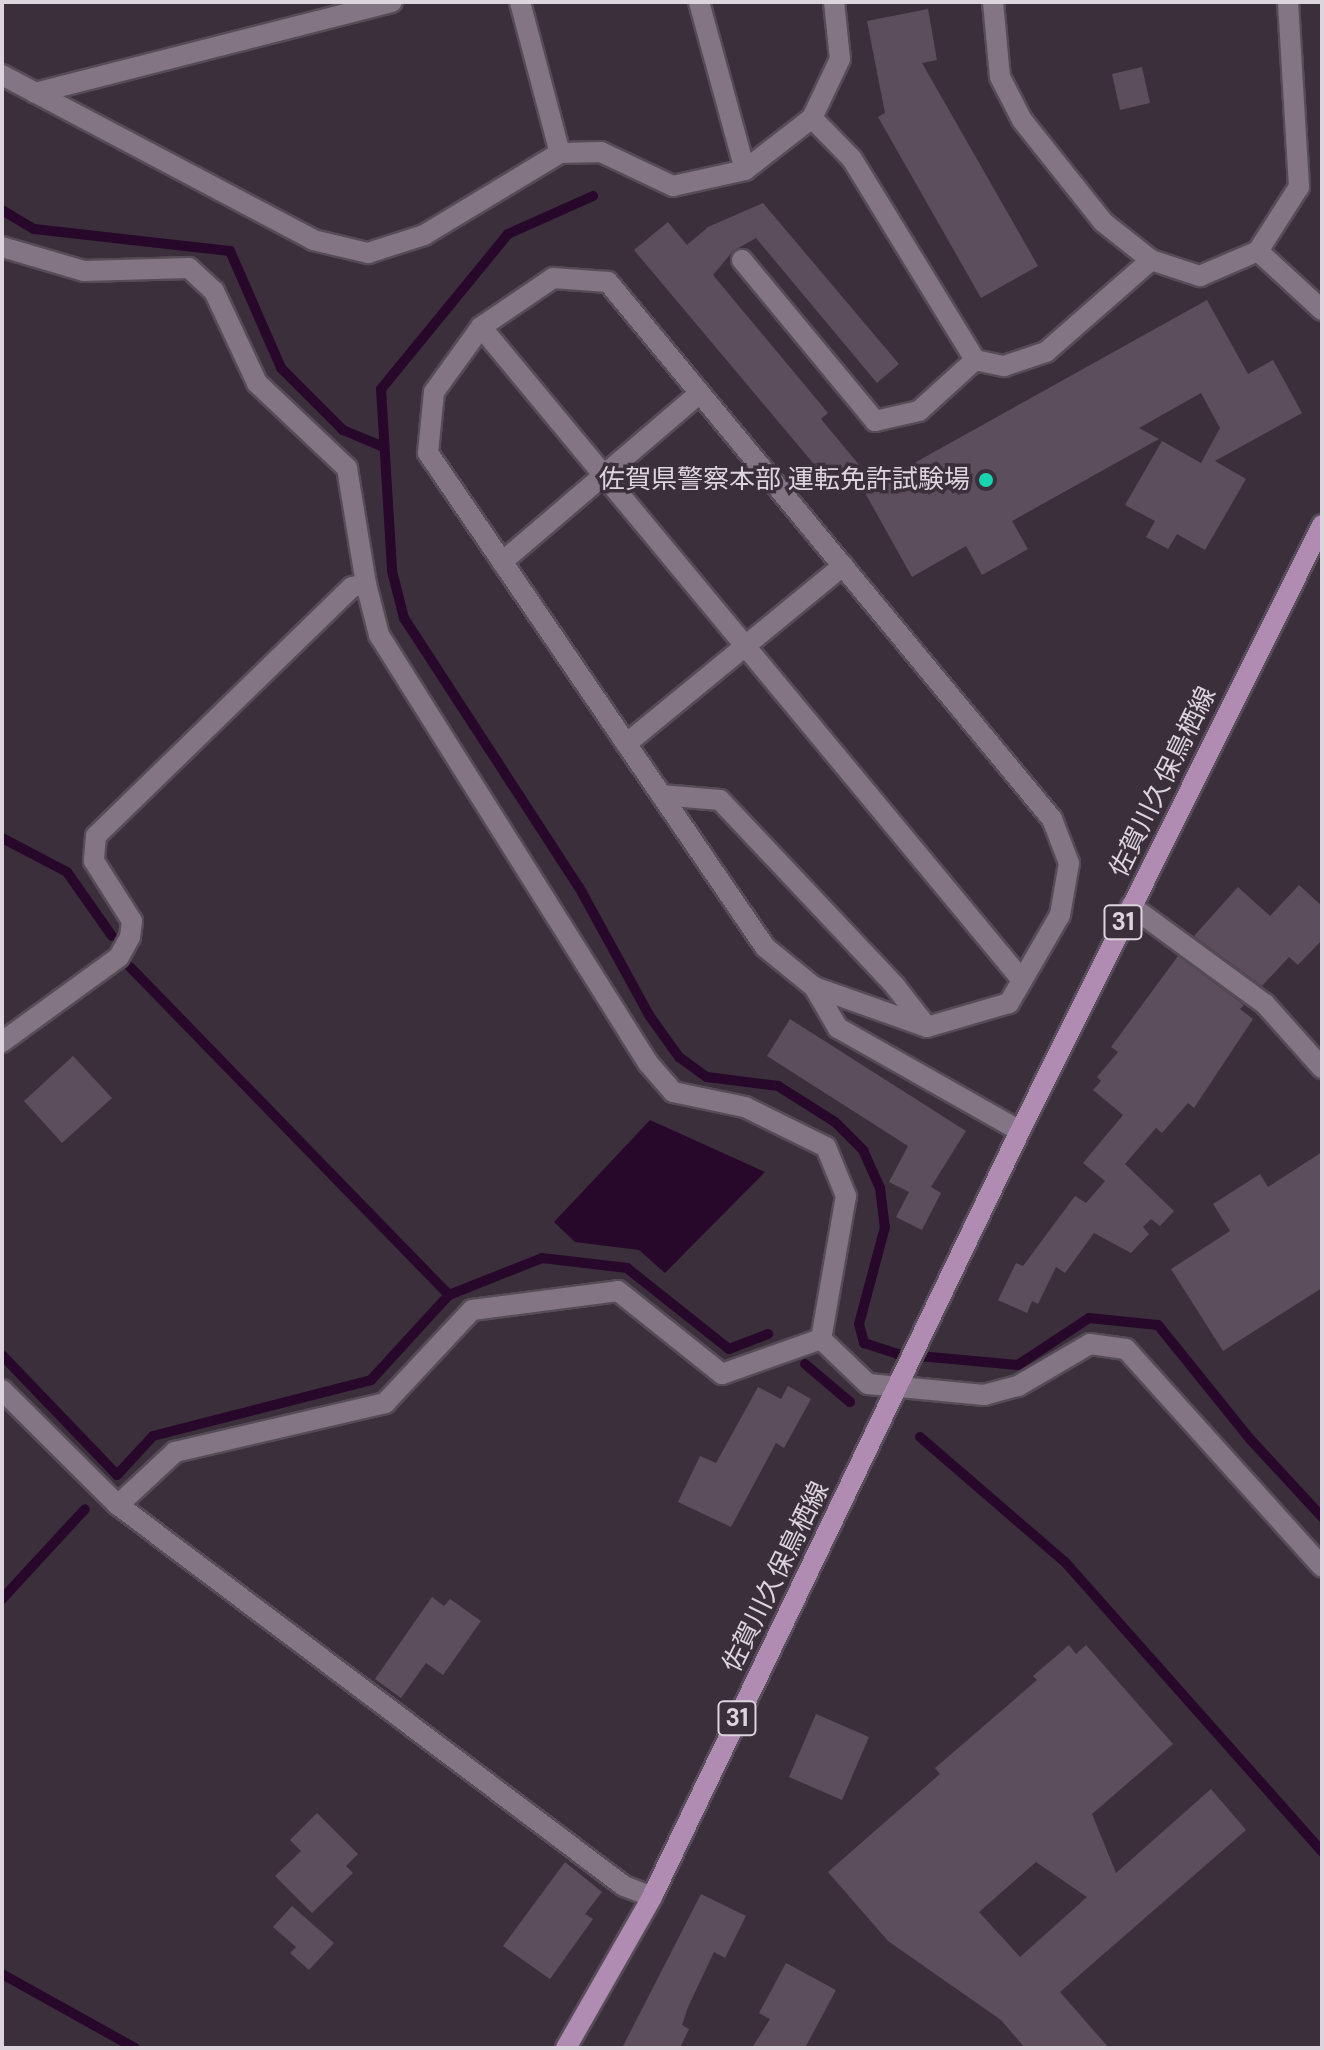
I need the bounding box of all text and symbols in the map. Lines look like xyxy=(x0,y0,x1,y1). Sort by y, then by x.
place label: 佐賀県警察本部 運転免許試験場 xyxy=(599,464,970,496)
marker: 佐賀県警察本部 運転免許試験場 xyxy=(977,471,995,489)
street label: 佐賀川久保鳥栖線 xyxy=(1103,682,1223,882)
road number: 31 xyxy=(1103,902,1143,942)
street label: 佐賀川久保鳥栖線 xyxy=(716,1477,836,1677)
road number: 31 xyxy=(717,1698,757,1738)

